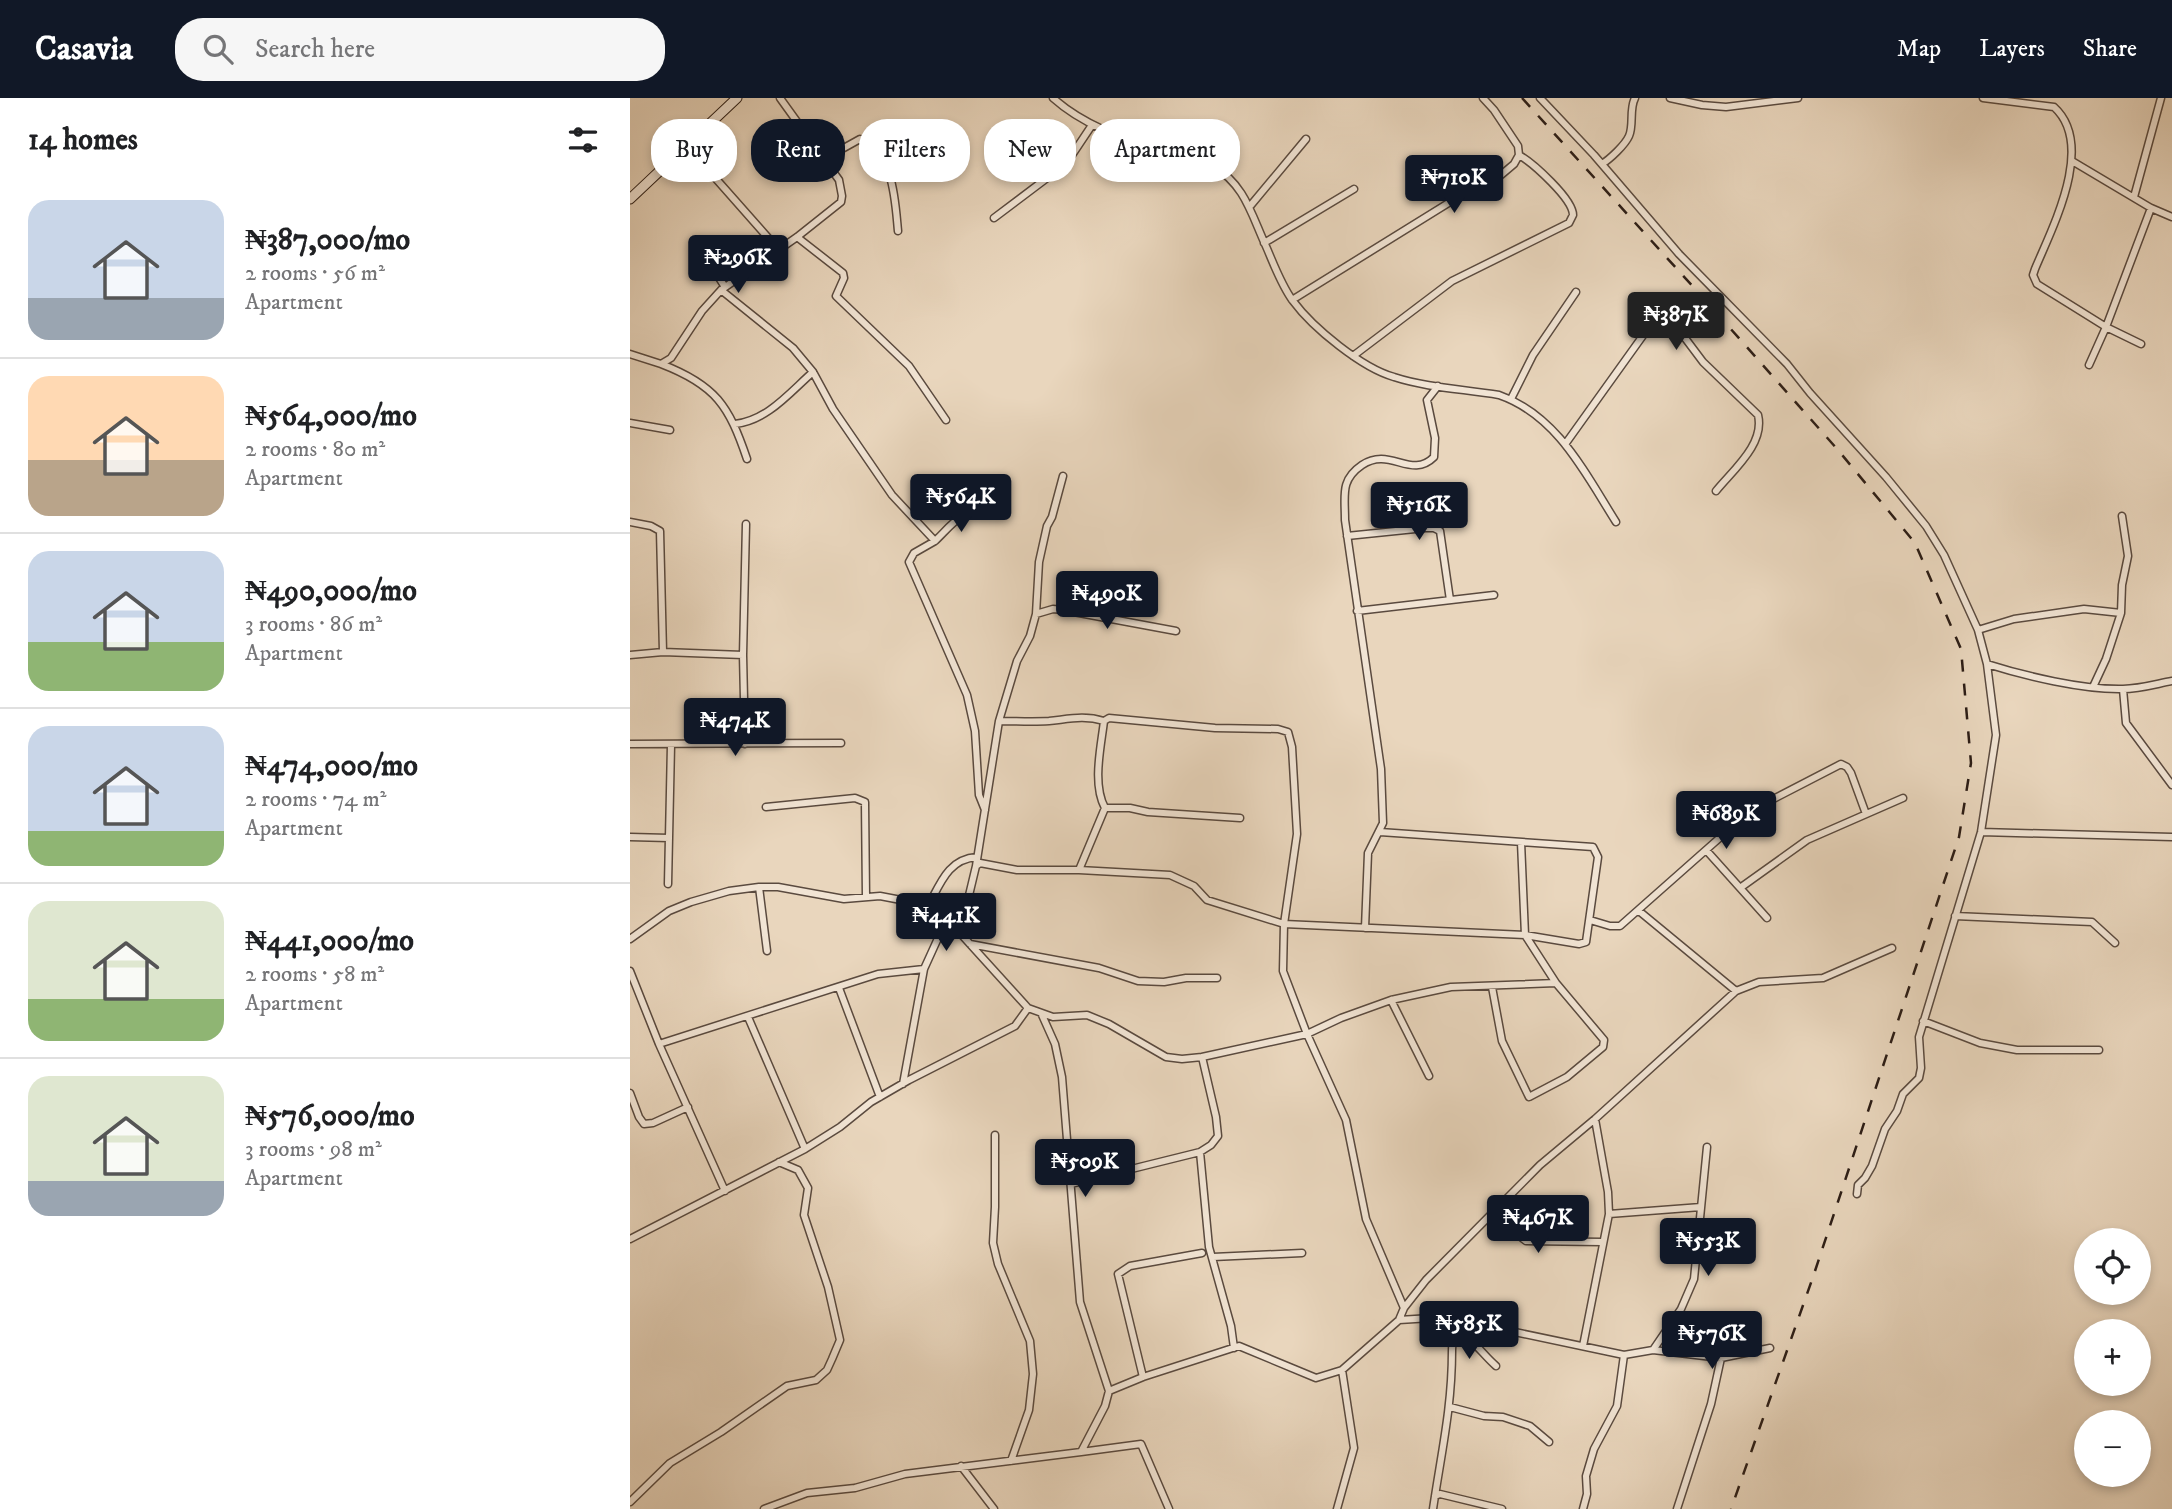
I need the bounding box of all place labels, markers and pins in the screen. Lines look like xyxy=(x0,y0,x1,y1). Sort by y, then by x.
pin: ₦710K xyxy=(1405,156,1503,215)
pin: ₦296K xyxy=(689,236,787,295)
pin: ₦387K xyxy=(1627,292,1725,352)
pin: ₦564K xyxy=(912,474,1010,534)
pin: ₦516K xyxy=(1370,482,1468,542)
pin: ₦490K xyxy=(1058,572,1156,631)
pin: ₦474K xyxy=(686,698,784,758)
pin: ₦689K xyxy=(1677,792,1775,851)
pin: ₦441K xyxy=(897,894,995,953)
pin: ₦509K xyxy=(1036,1140,1134,1199)
pin: ₦467K xyxy=(1489,1196,1587,1255)
pin: ₦553K xyxy=(1659,1218,1757,1278)
pin: ₦585K xyxy=(1420,1302,1518,1361)
pin: ₦576K xyxy=(1663,1312,1761,1371)

